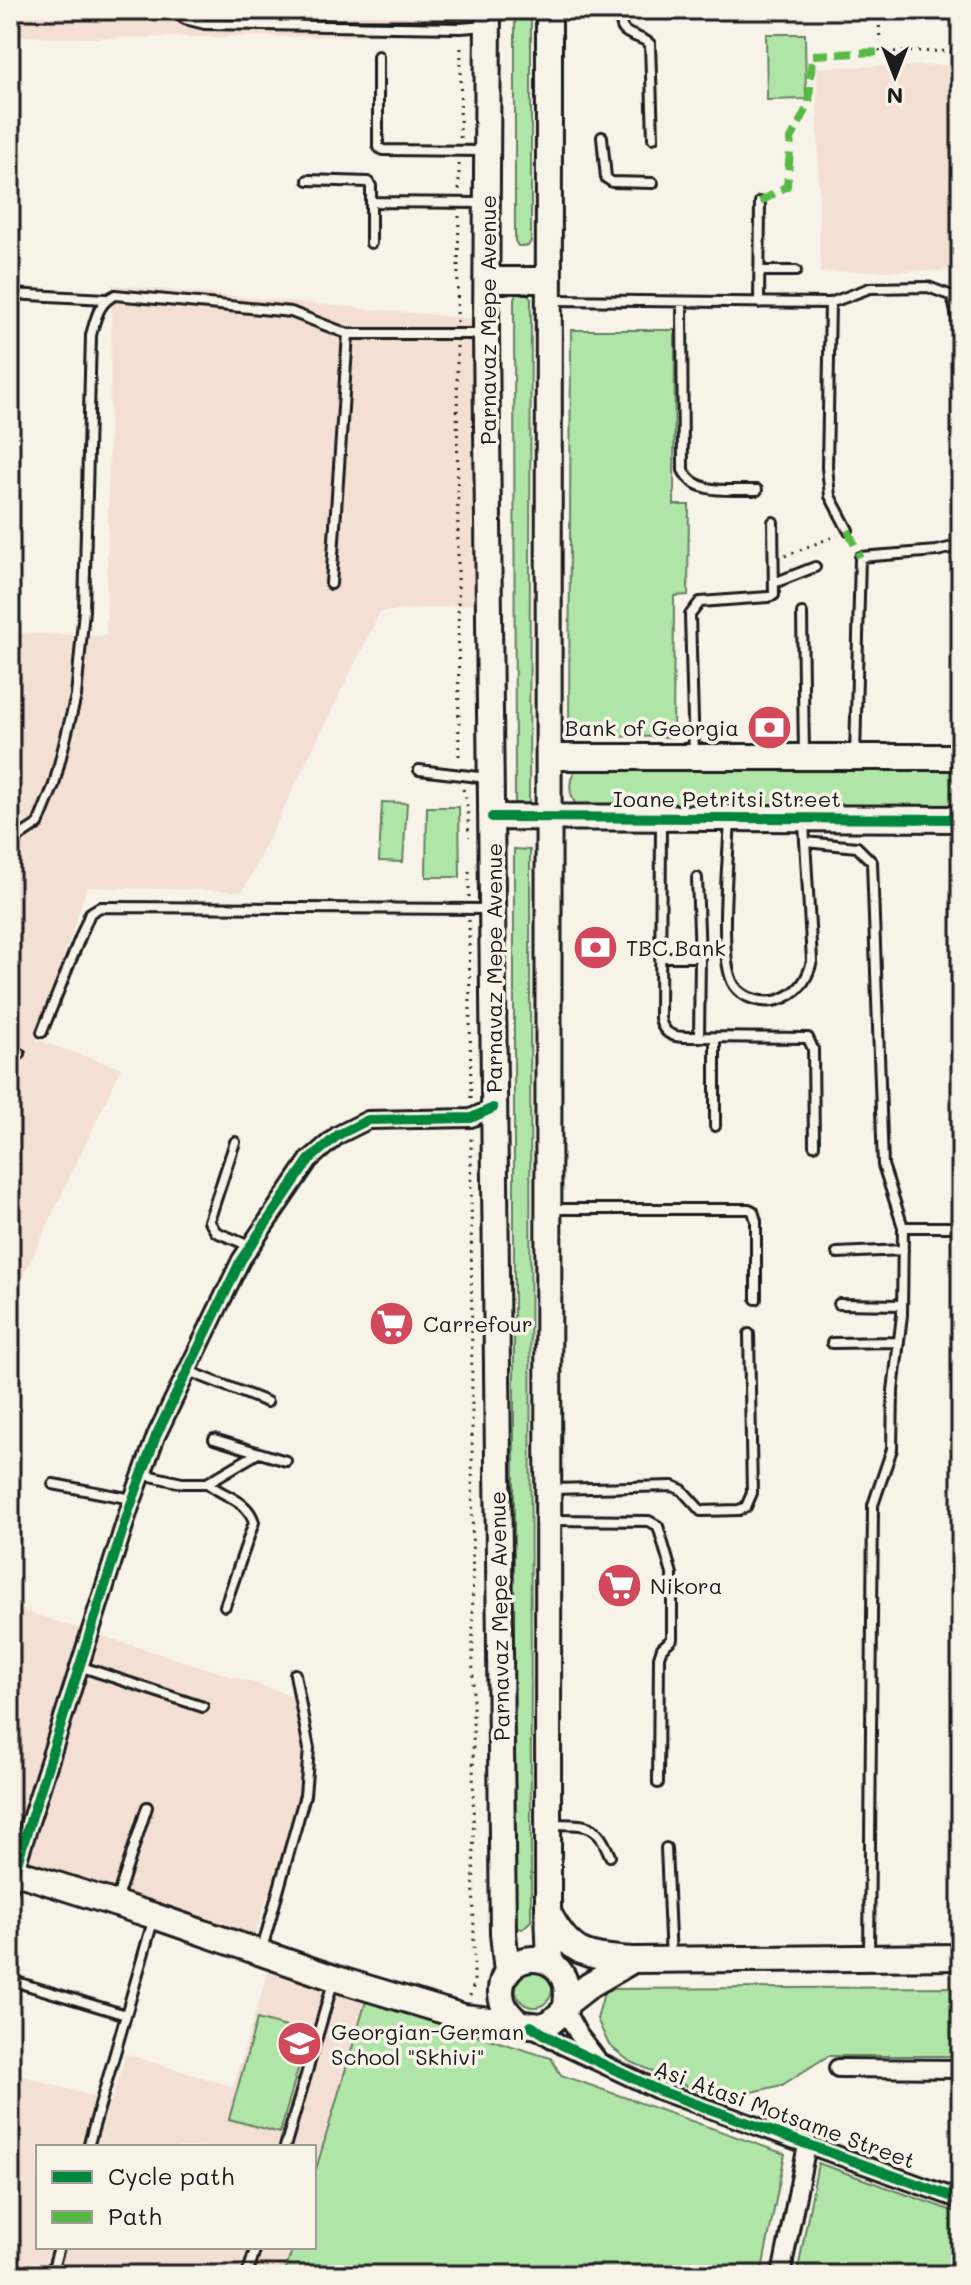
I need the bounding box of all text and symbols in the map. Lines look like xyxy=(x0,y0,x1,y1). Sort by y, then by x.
north arrow xyxy=(855,36,935,116)
text: N xyxy=(887,82,903,111)
street label: Parnavaz Mepe Avenue xyxy=(473,195,502,445)
bank icon: Bank of Georgia xyxy=(746,703,794,751)
place label: Bank of Georgia xyxy=(565,713,739,742)
street label: Ioane Petritsi Street xyxy=(613,784,841,813)
street label: Parnavaz Mepe Avenue xyxy=(479,843,508,1093)
bank icon: TBC Bank xyxy=(571,923,619,971)
place label: TBC Bank xyxy=(626,933,726,962)
supermarket icon: Carrefour xyxy=(368,1299,416,1347)
place label: Carrefour xyxy=(423,1309,533,1338)
street label: Parnavaz Mepe Avenue xyxy=(482,1491,516,1741)
supermarket icon: Nikora xyxy=(595,1561,643,1609)
place label: Nikora xyxy=(650,1571,722,1600)
place label: Georgian-German School "Skhivi" xyxy=(331,2017,524,2071)
school or university icon: Georgian-German School "Skhivi" xyxy=(276,2020,324,2068)
street label: Asi Atasi Motsame Street xyxy=(651,2053,919,2175)
legend xyxy=(36,2145,316,2249)
text: Cycle path xyxy=(108,2160,234,2191)
text: Path xyxy=(108,2200,162,2231)

